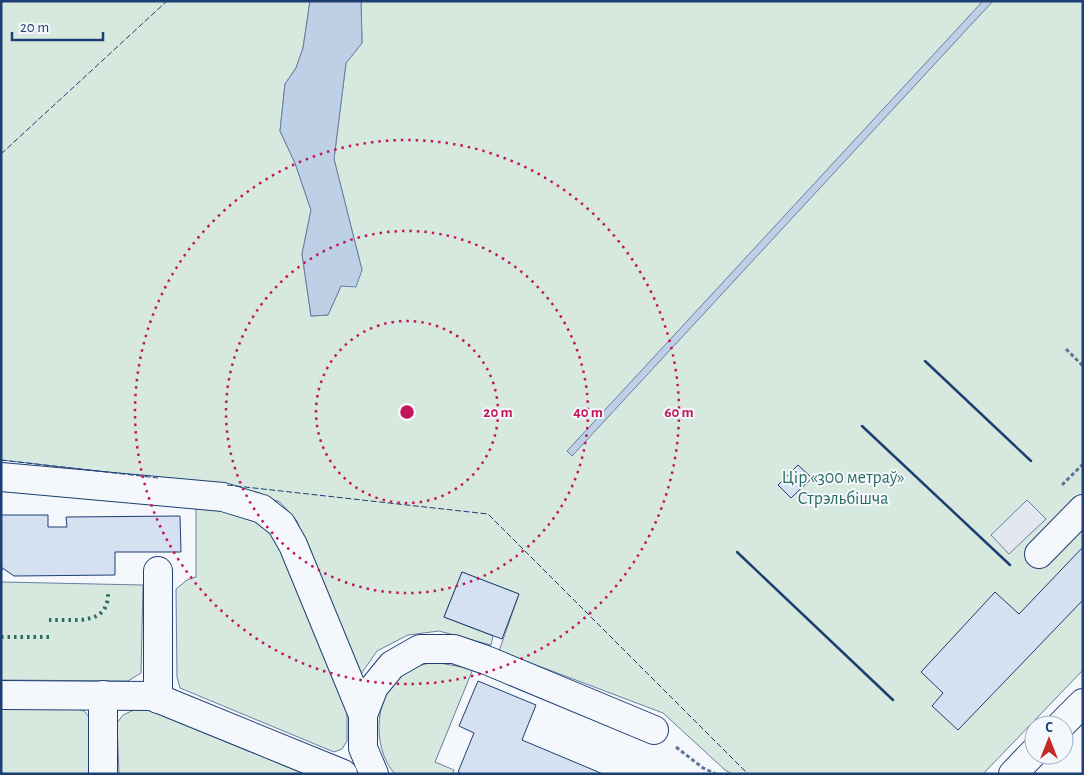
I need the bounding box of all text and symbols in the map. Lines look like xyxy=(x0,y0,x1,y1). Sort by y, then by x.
scale bar xyxy=(12,10,104,42)
text: 20 m xyxy=(20,20,49,35)
centre of rings xyxy=(398,403,416,421)
text: 20 m xyxy=(483,405,513,420)
text: 40 m xyxy=(573,405,603,420)
text: 60 m xyxy=(664,405,694,420)
park label: Цір «300 метраў» Стрэльбішча xyxy=(781,469,905,508)
north arrow xyxy=(1024,715,1074,765)
text: С xyxy=(1045,721,1053,735)

